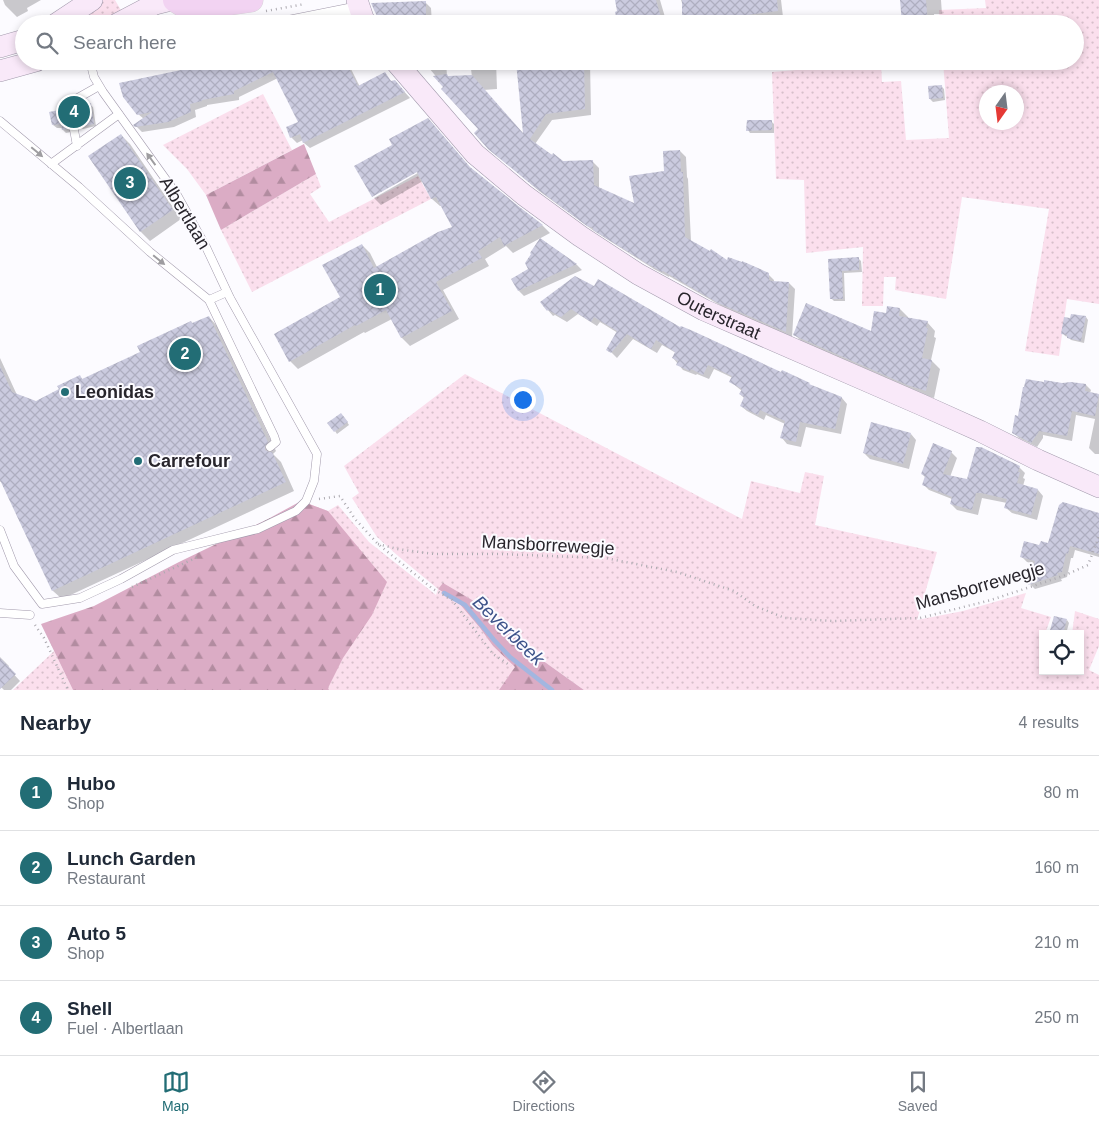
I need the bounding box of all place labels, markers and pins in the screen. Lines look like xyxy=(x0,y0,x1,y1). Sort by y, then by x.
pin: 4 xyxy=(58,93,90,131)
pin: 3 xyxy=(114,164,146,202)
pin: 1 xyxy=(364,271,396,309)
pin: 2 xyxy=(169,335,201,373)
place label: Leonidas xyxy=(75,382,154,402)
marker: Leonidas xyxy=(59,386,71,398)
place label: Carrefour xyxy=(148,451,230,471)
marker: Carrefour xyxy=(132,455,144,467)

